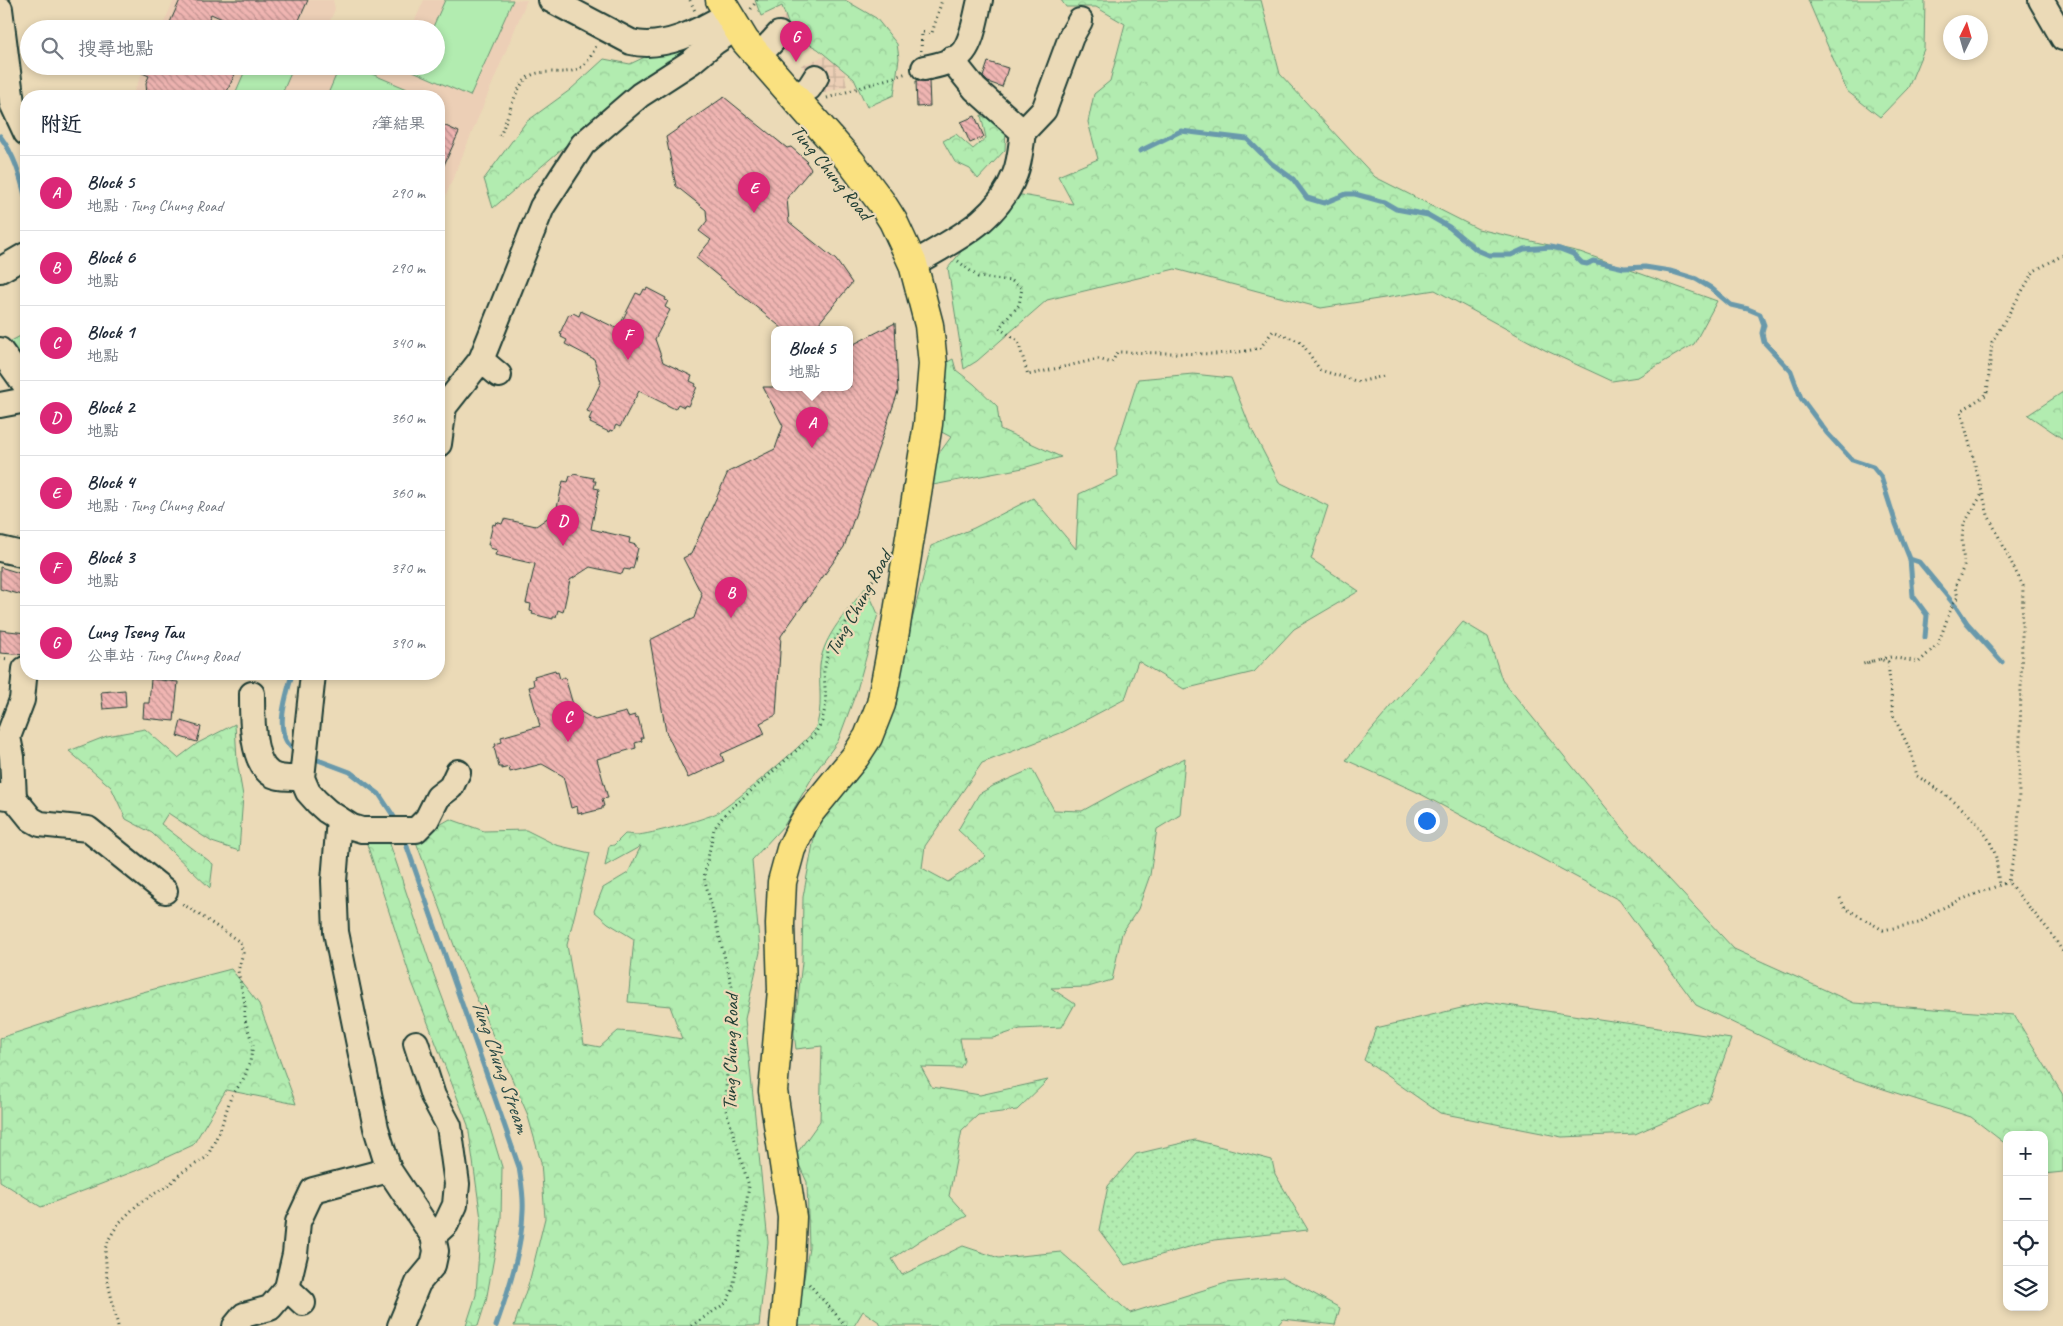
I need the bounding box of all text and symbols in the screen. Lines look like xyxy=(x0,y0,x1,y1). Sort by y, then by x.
north arrow xyxy=(1943,15,1988,60)
search box xyxy=(20,20,445,75)
pin: G xyxy=(780,21,812,62)
icon: search xyxy=(38,34,66,62)
text: 搜尋地點 xyxy=(78,37,154,61)
text: 附近 xyxy=(40,111,82,137)
text: 7筆結果 xyxy=(370,114,425,134)
street label: Tung Chung Road xyxy=(785,119,880,228)
text: Block 5 xyxy=(87,170,134,194)
pin: E xyxy=(738,172,770,213)
text: A xyxy=(52,183,60,203)
text: 290 m xyxy=(391,183,425,203)
text: 地點 · Tung Chung Road xyxy=(87,196,223,216)
text: Block 6 xyxy=(87,245,135,269)
text: B xyxy=(52,258,60,278)
text: 290 m xyxy=(391,258,425,278)
text: 地點 xyxy=(87,271,119,291)
pin: F xyxy=(612,319,644,360)
text: Block 1 xyxy=(87,320,134,344)
popup xyxy=(771,326,853,391)
text: C xyxy=(52,333,60,353)
text: 340 m xyxy=(391,333,425,353)
text: Block 5 xyxy=(788,336,836,360)
text: 地點 xyxy=(87,346,119,366)
text: 地點 xyxy=(788,362,820,382)
text: Block 2 xyxy=(87,395,134,419)
pin: A xyxy=(796,407,828,448)
text: D xyxy=(51,408,61,428)
text: 360 m xyxy=(391,408,425,428)
text: 地點 xyxy=(87,421,119,441)
text: Block 4 xyxy=(87,470,134,494)
text: E xyxy=(52,483,60,503)
text: 360 m xyxy=(391,483,425,503)
text: 地點 · Tung Chung Road xyxy=(87,496,223,516)
pin: D xyxy=(547,505,579,546)
street label: Tung Chung Road xyxy=(819,544,899,660)
text: Block 3 xyxy=(87,545,134,569)
text: F xyxy=(52,558,60,578)
text: 370 m xyxy=(391,558,425,578)
text: 地點 xyxy=(87,571,119,591)
pin: B xyxy=(715,577,747,618)
text: Lung Tseng Tau xyxy=(87,620,184,644)
text: G xyxy=(52,633,60,653)
text: 390 m xyxy=(391,633,425,653)
text: 公車站 · Tung Chung Road xyxy=(87,646,239,666)
pin: C xyxy=(552,701,584,742)
your location xyxy=(1414,808,1440,834)
street label: Tung Chung Road xyxy=(717,991,744,1110)
water label: Tung Chung Stream xyxy=(466,996,537,1138)
map controls xyxy=(2003,1131,2048,1311)
button: + xyxy=(2003,1131,2048,1176)
button: − xyxy=(2003,1176,2048,1221)
button: locate xyxy=(2003,1221,2048,1266)
button: layers xyxy=(2003,1266,2048,1311)

